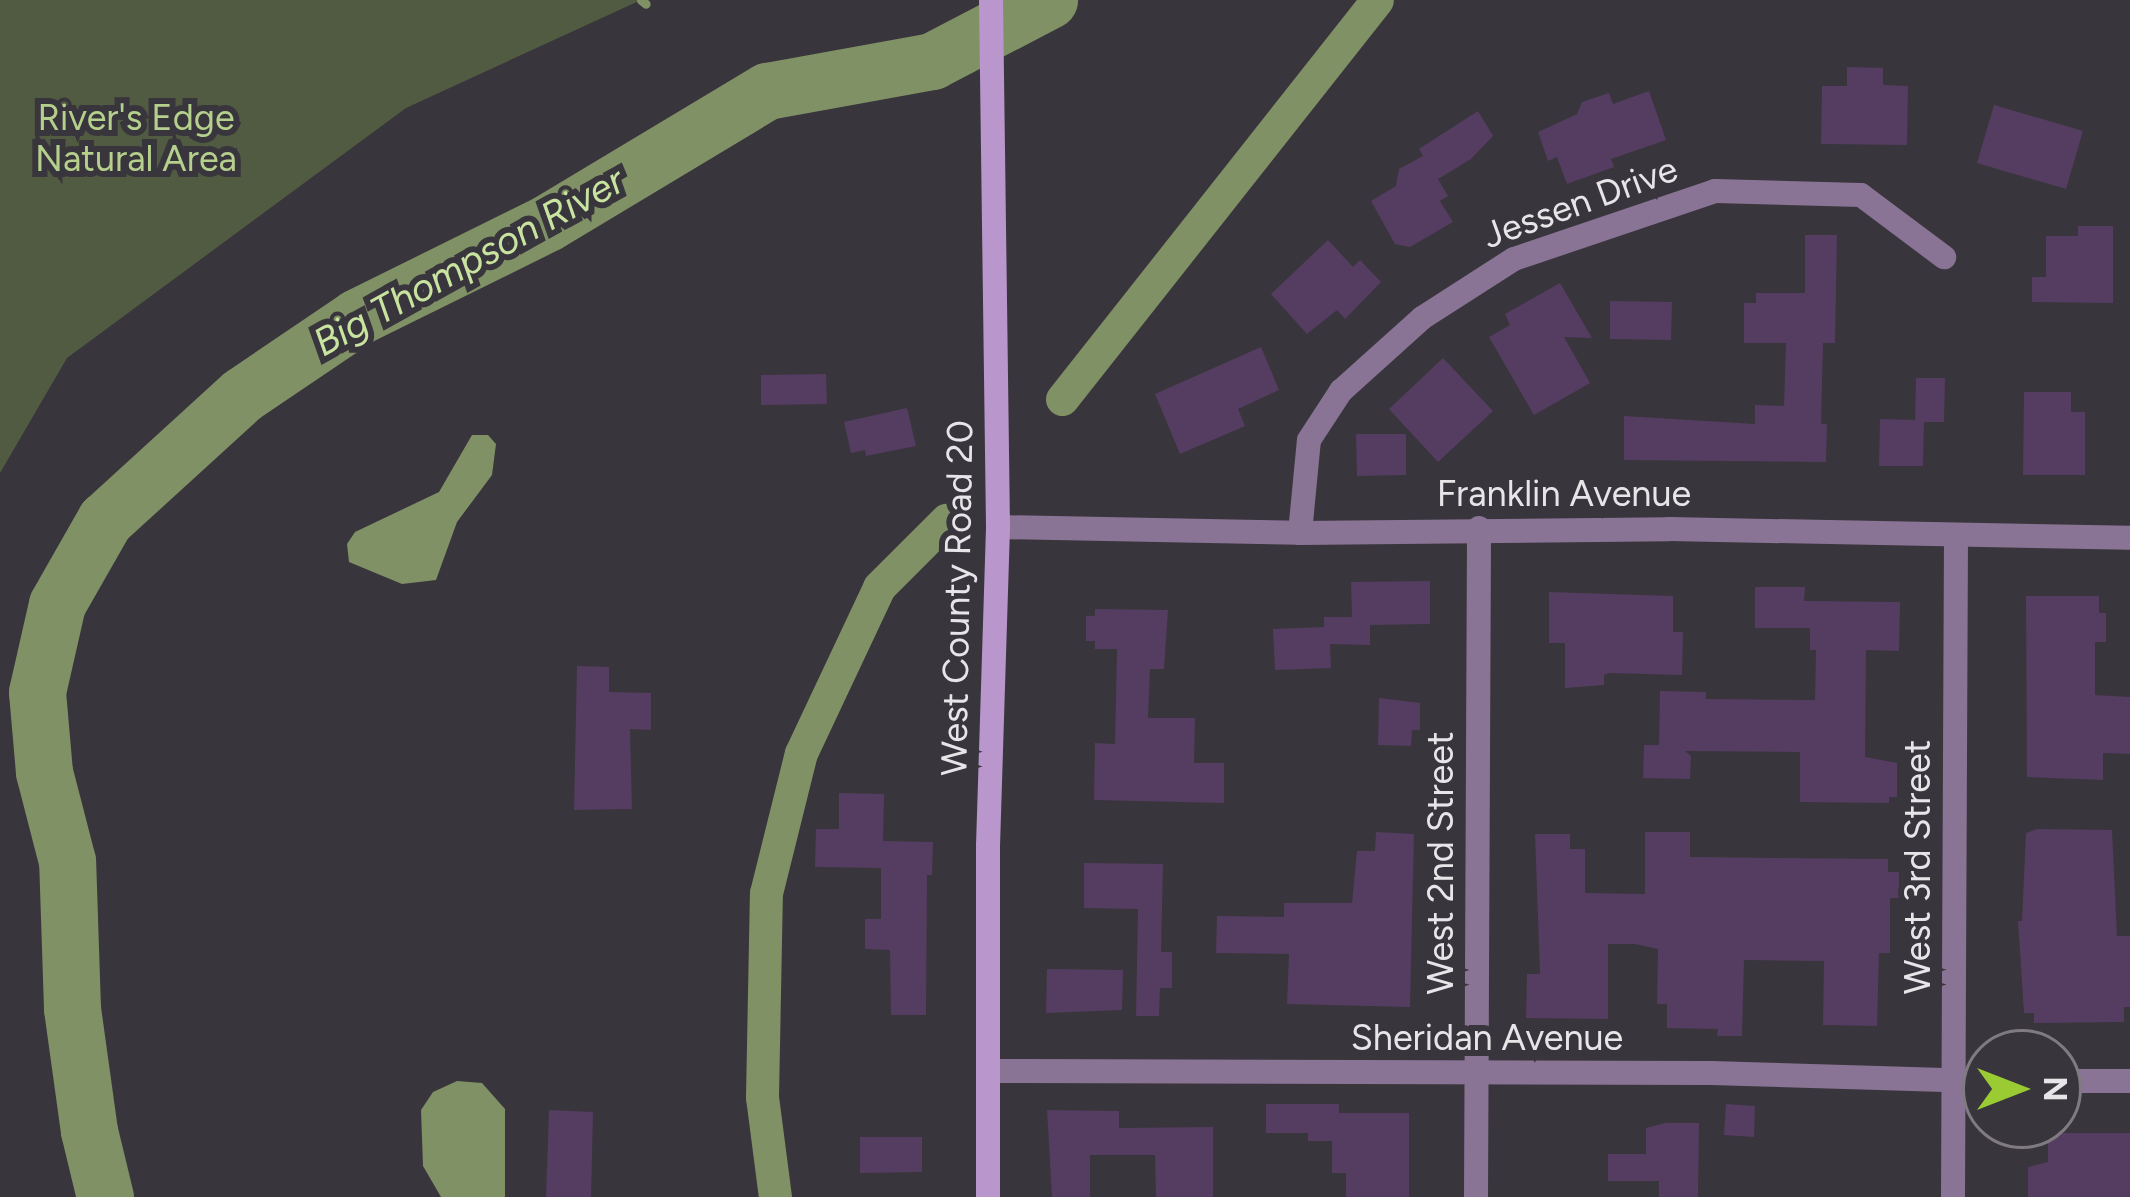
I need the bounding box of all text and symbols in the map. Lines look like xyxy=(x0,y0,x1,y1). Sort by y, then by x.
park label: River's Edge Natural Area xyxy=(35,95,237,180)
street label: Jessen Drive xyxy=(1477,147,1683,257)
water label: Big Thompson River xyxy=(306,157,632,367)
street label: West County Road 20 xyxy=(932,420,982,776)
street label: Franklin Avenue xyxy=(1437,472,1691,516)
street label: West 2nd Street xyxy=(1419,731,1463,995)
street label: West 3rd Street xyxy=(1896,740,1940,994)
street label: Sheridan Avenue xyxy=(1351,1016,1623,1060)
north arrow xyxy=(1962,1029,2082,1149)
text: N xyxy=(2036,1076,2075,1102)

